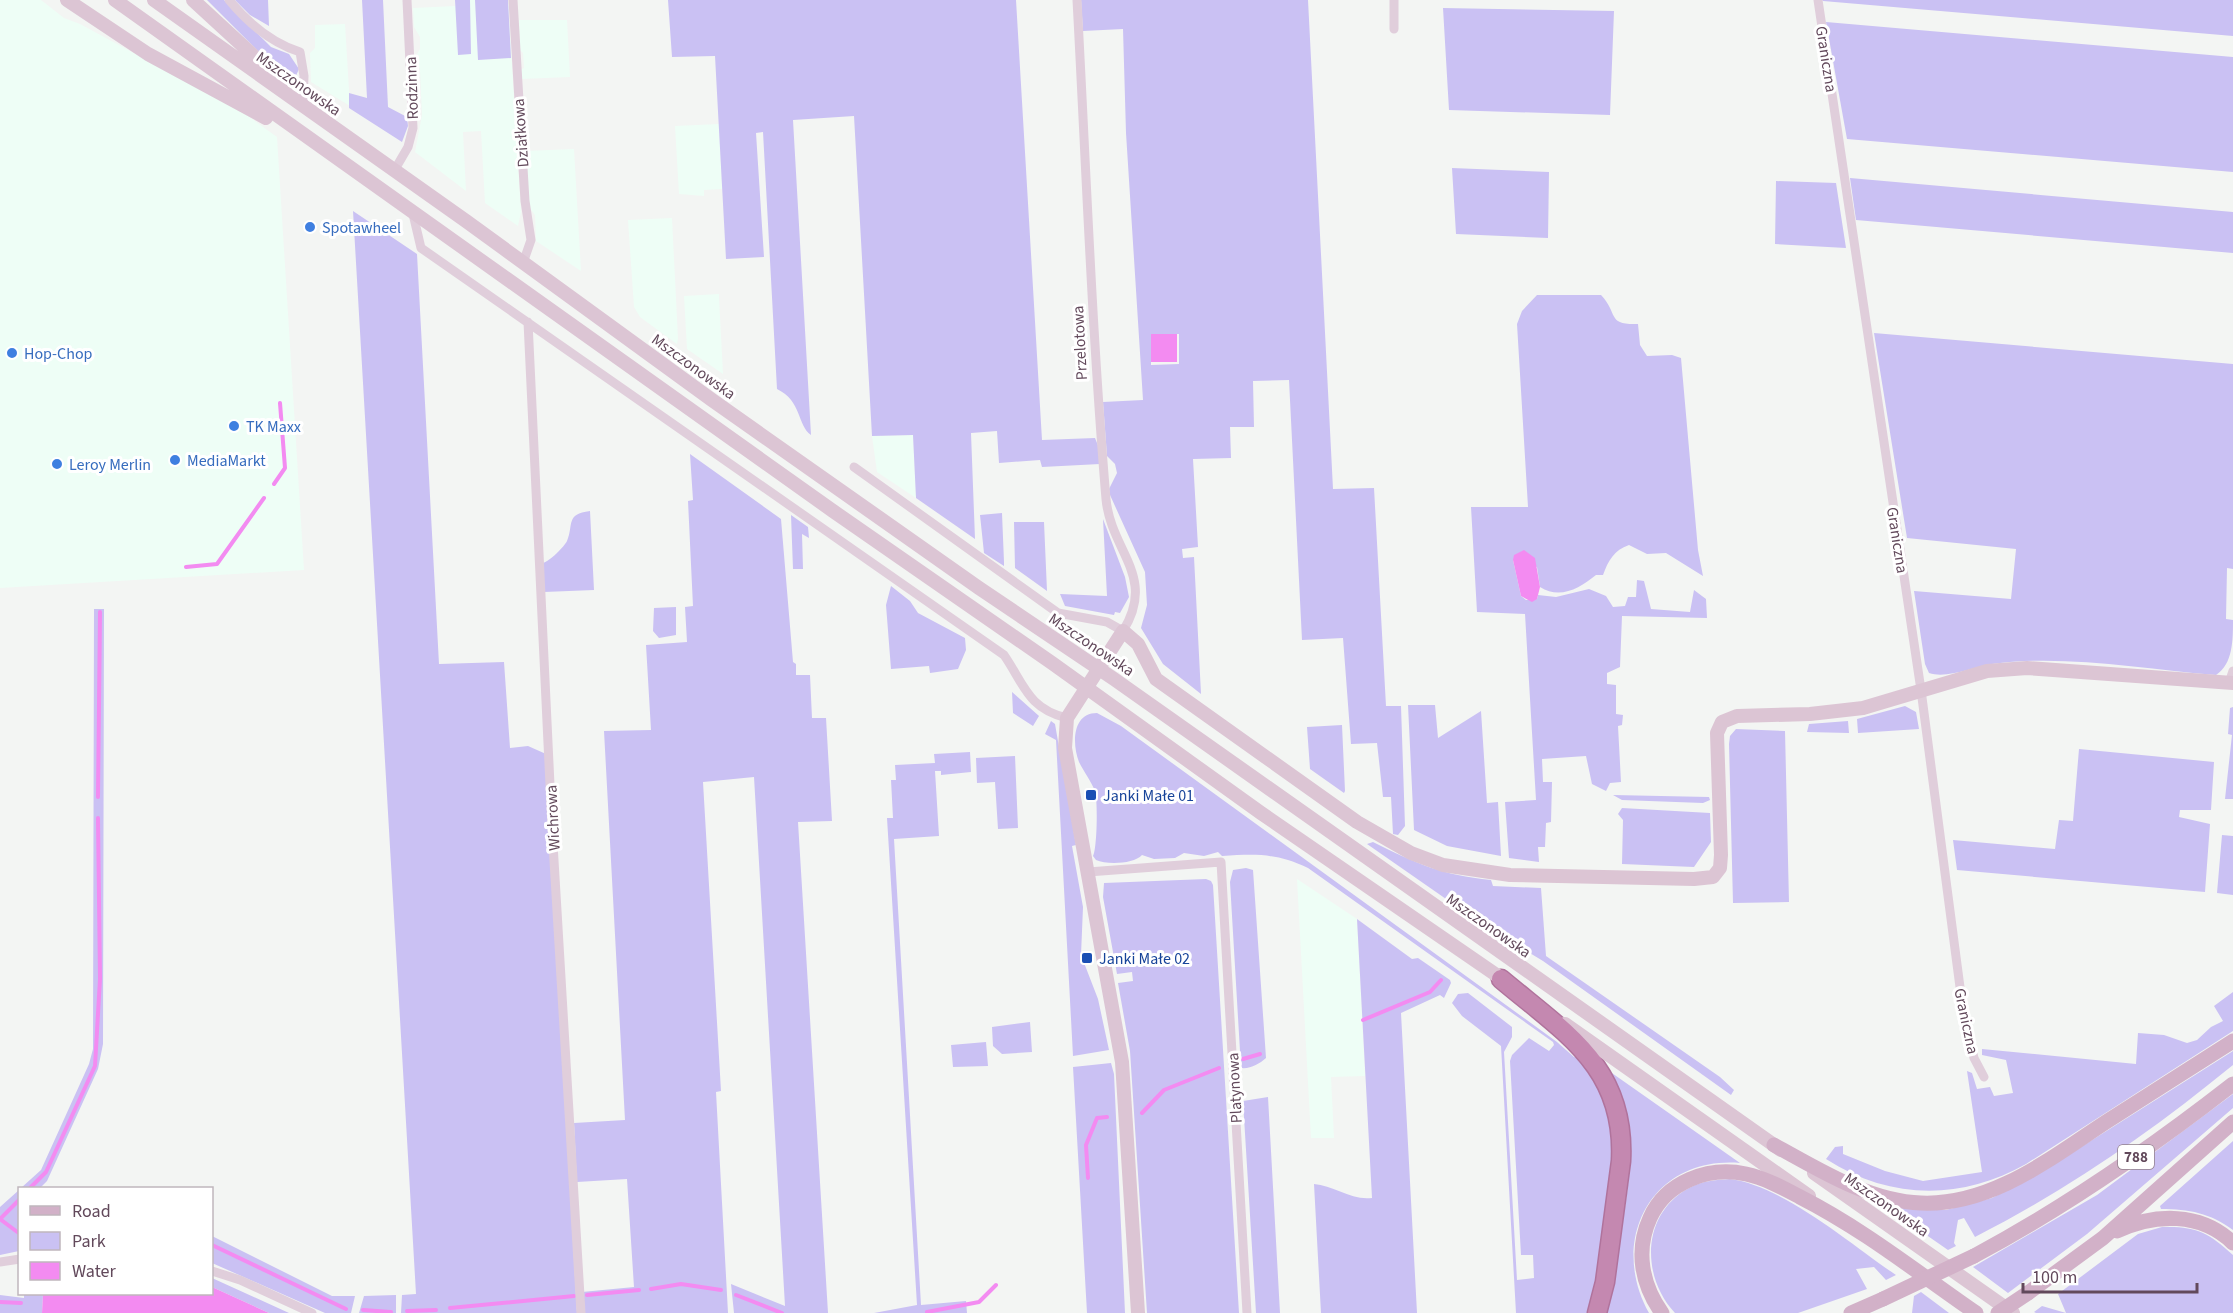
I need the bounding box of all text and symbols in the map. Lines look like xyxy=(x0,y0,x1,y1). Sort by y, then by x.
street label: Graniczna xyxy=(1810,24,1842,94)
street label: Mszczonowska xyxy=(252,46,345,121)
street label: Rodzinna xyxy=(400,56,424,120)
street label: Działkowa xyxy=(508,98,534,168)
place label: Spotawheel xyxy=(322,217,401,239)
marker: Spotawheel xyxy=(303,220,317,234)
street label: Przelotowa xyxy=(1067,305,1093,381)
street label: Mszczonowska xyxy=(647,329,740,405)
place label: Hop-Chop xyxy=(24,343,93,365)
marker: Hop-Chop xyxy=(5,346,19,360)
place label: TK Maxx xyxy=(246,416,301,438)
marker: TK Maxx xyxy=(227,419,241,433)
place label: MediaMarkt xyxy=(187,450,266,472)
marker: MediaMarkt xyxy=(168,453,182,467)
place label: Leroy Merlin xyxy=(69,454,151,476)
marker: Leroy Merlin xyxy=(50,457,64,471)
street label: Graniczna xyxy=(1881,505,1913,575)
street label: Mszczonowska xyxy=(1044,608,1139,682)
street label: Wichrowa xyxy=(540,784,566,851)
place label: Janki Małe 01 xyxy=(1103,785,1194,807)
marker: Janki Małe 01 xyxy=(1084,788,1098,802)
street label: Mszczonowska xyxy=(1442,888,1535,963)
place label: Janki Małe 02 xyxy=(1099,948,1190,970)
marker: Janki Małe 02 xyxy=(1080,951,1094,965)
street label: Graniczna xyxy=(1948,986,1984,1056)
street label: Platynowa xyxy=(1222,1052,1248,1124)
road number: 788 xyxy=(2118,1145,2154,1169)
street label: Mszczonowska xyxy=(1840,1167,1933,1242)
legend xyxy=(18,1187,213,1295)
text: Road xyxy=(72,1199,111,1224)
text: Park xyxy=(72,1229,106,1254)
scale bar xyxy=(2023,1256,2197,1294)
text: Water xyxy=(72,1259,116,1284)
text: 100 m xyxy=(2032,1265,2077,1290)

